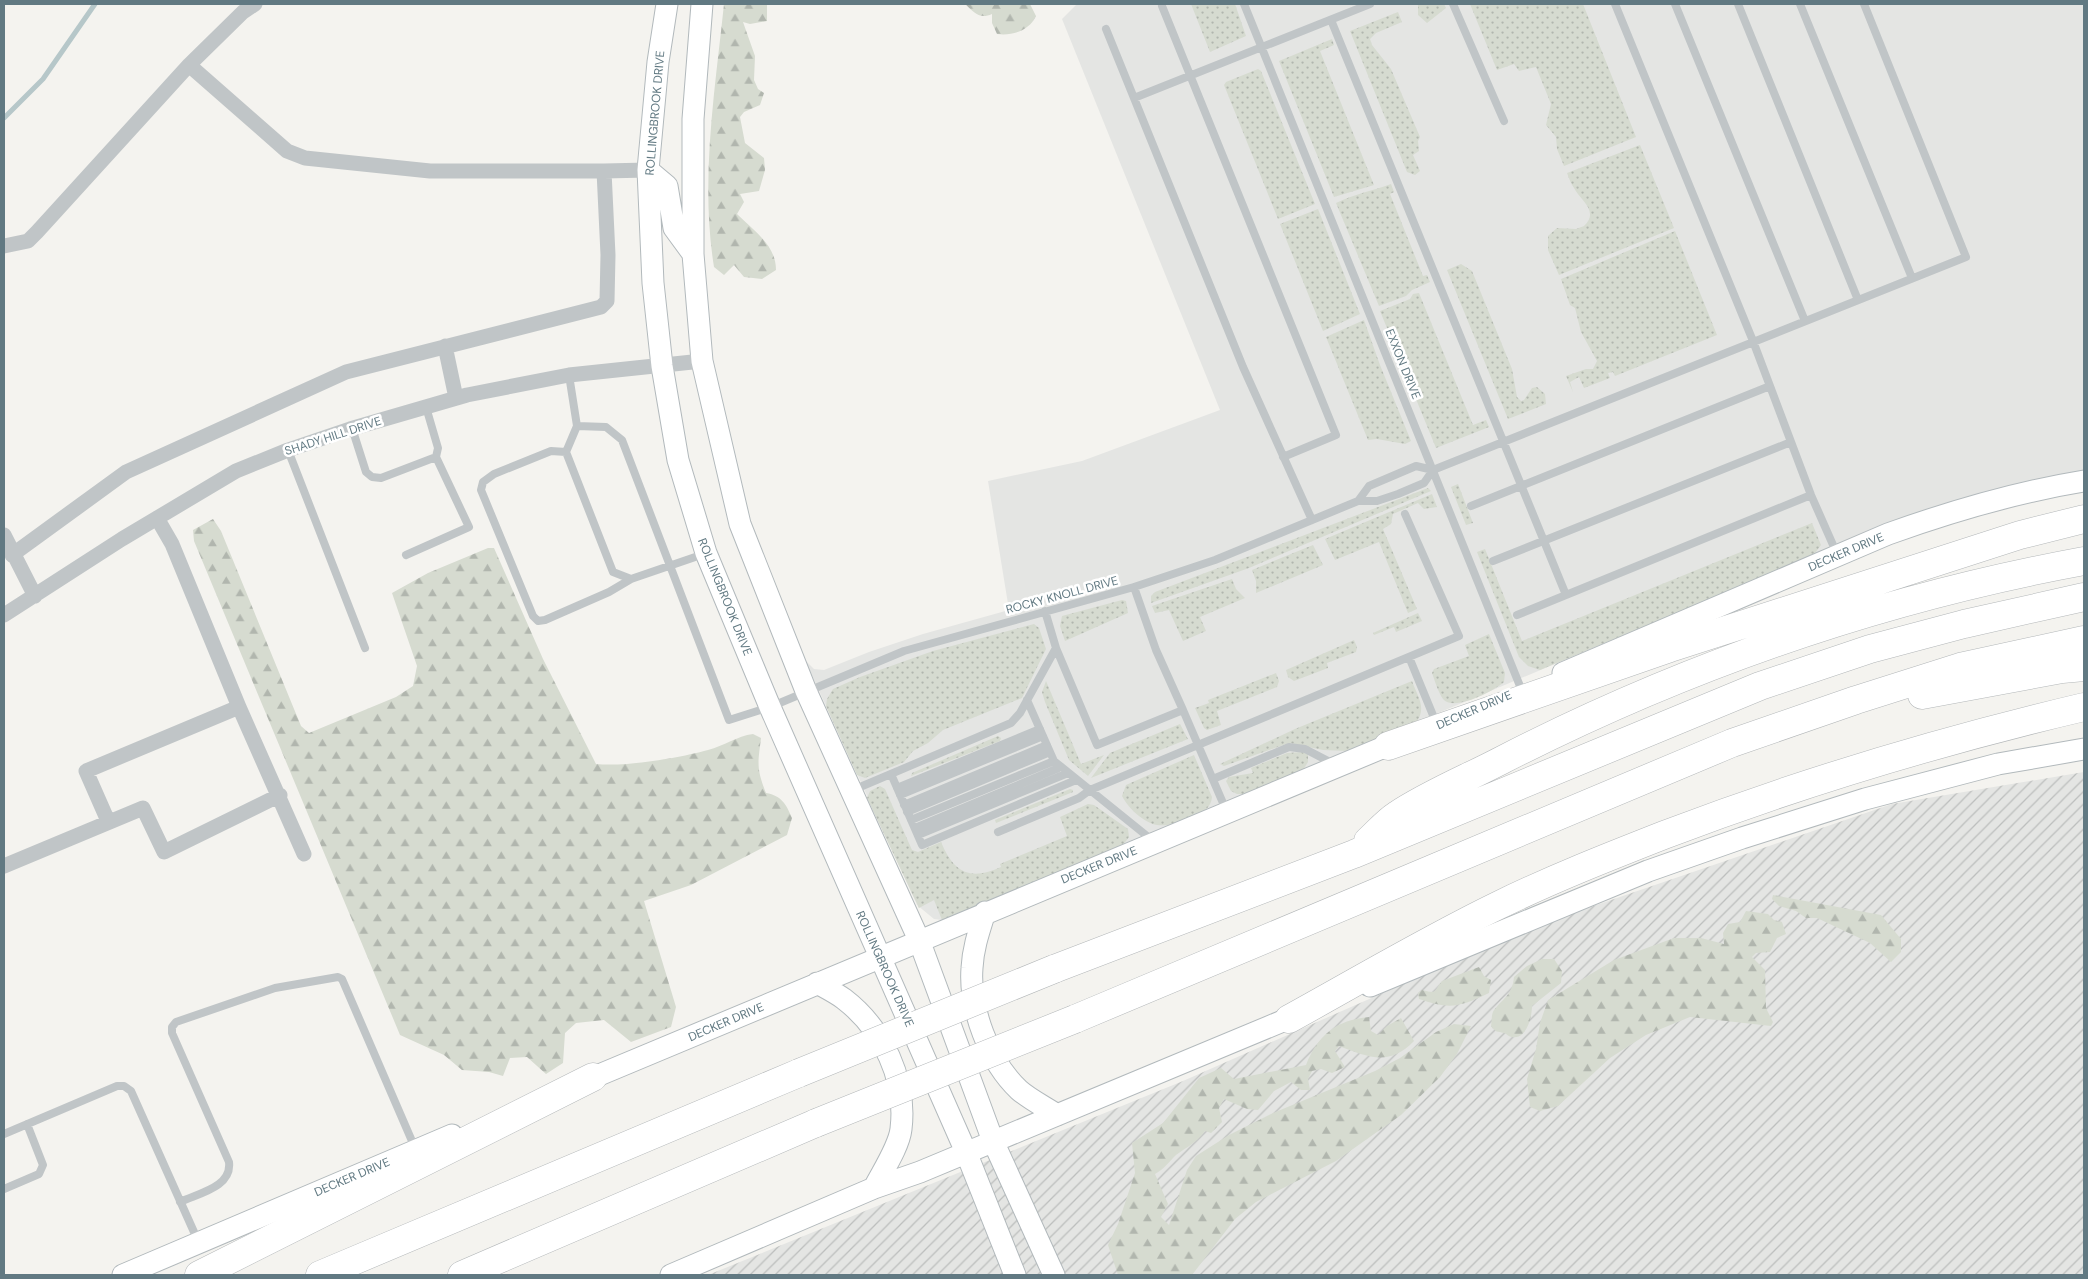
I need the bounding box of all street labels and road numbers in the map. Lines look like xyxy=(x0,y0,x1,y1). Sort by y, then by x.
street label: ROLLINGBROOK DRIVE xyxy=(642,50,668,176)
street label: EXXON DRIVE xyxy=(1382,326,1424,402)
street label: SHADY HILL DRIVE xyxy=(283,413,384,459)
street label: DECKER DRIVE xyxy=(1806,529,1886,575)
street label: ROLLINGBROOK DRIVE xyxy=(694,536,756,658)
street label: ROCKY KNOLL DRIVE xyxy=(1004,572,1120,618)
street label: DECKER DRIVE xyxy=(1434,687,1514,733)
street label: DECKER DRIVE xyxy=(1059,842,1140,888)
street label: ROLLINGBROOK DRIVE xyxy=(852,908,918,1030)
street label: DECKER DRIVE xyxy=(686,999,766,1045)
street label: DECKER DRIVE xyxy=(312,1154,392,1200)

